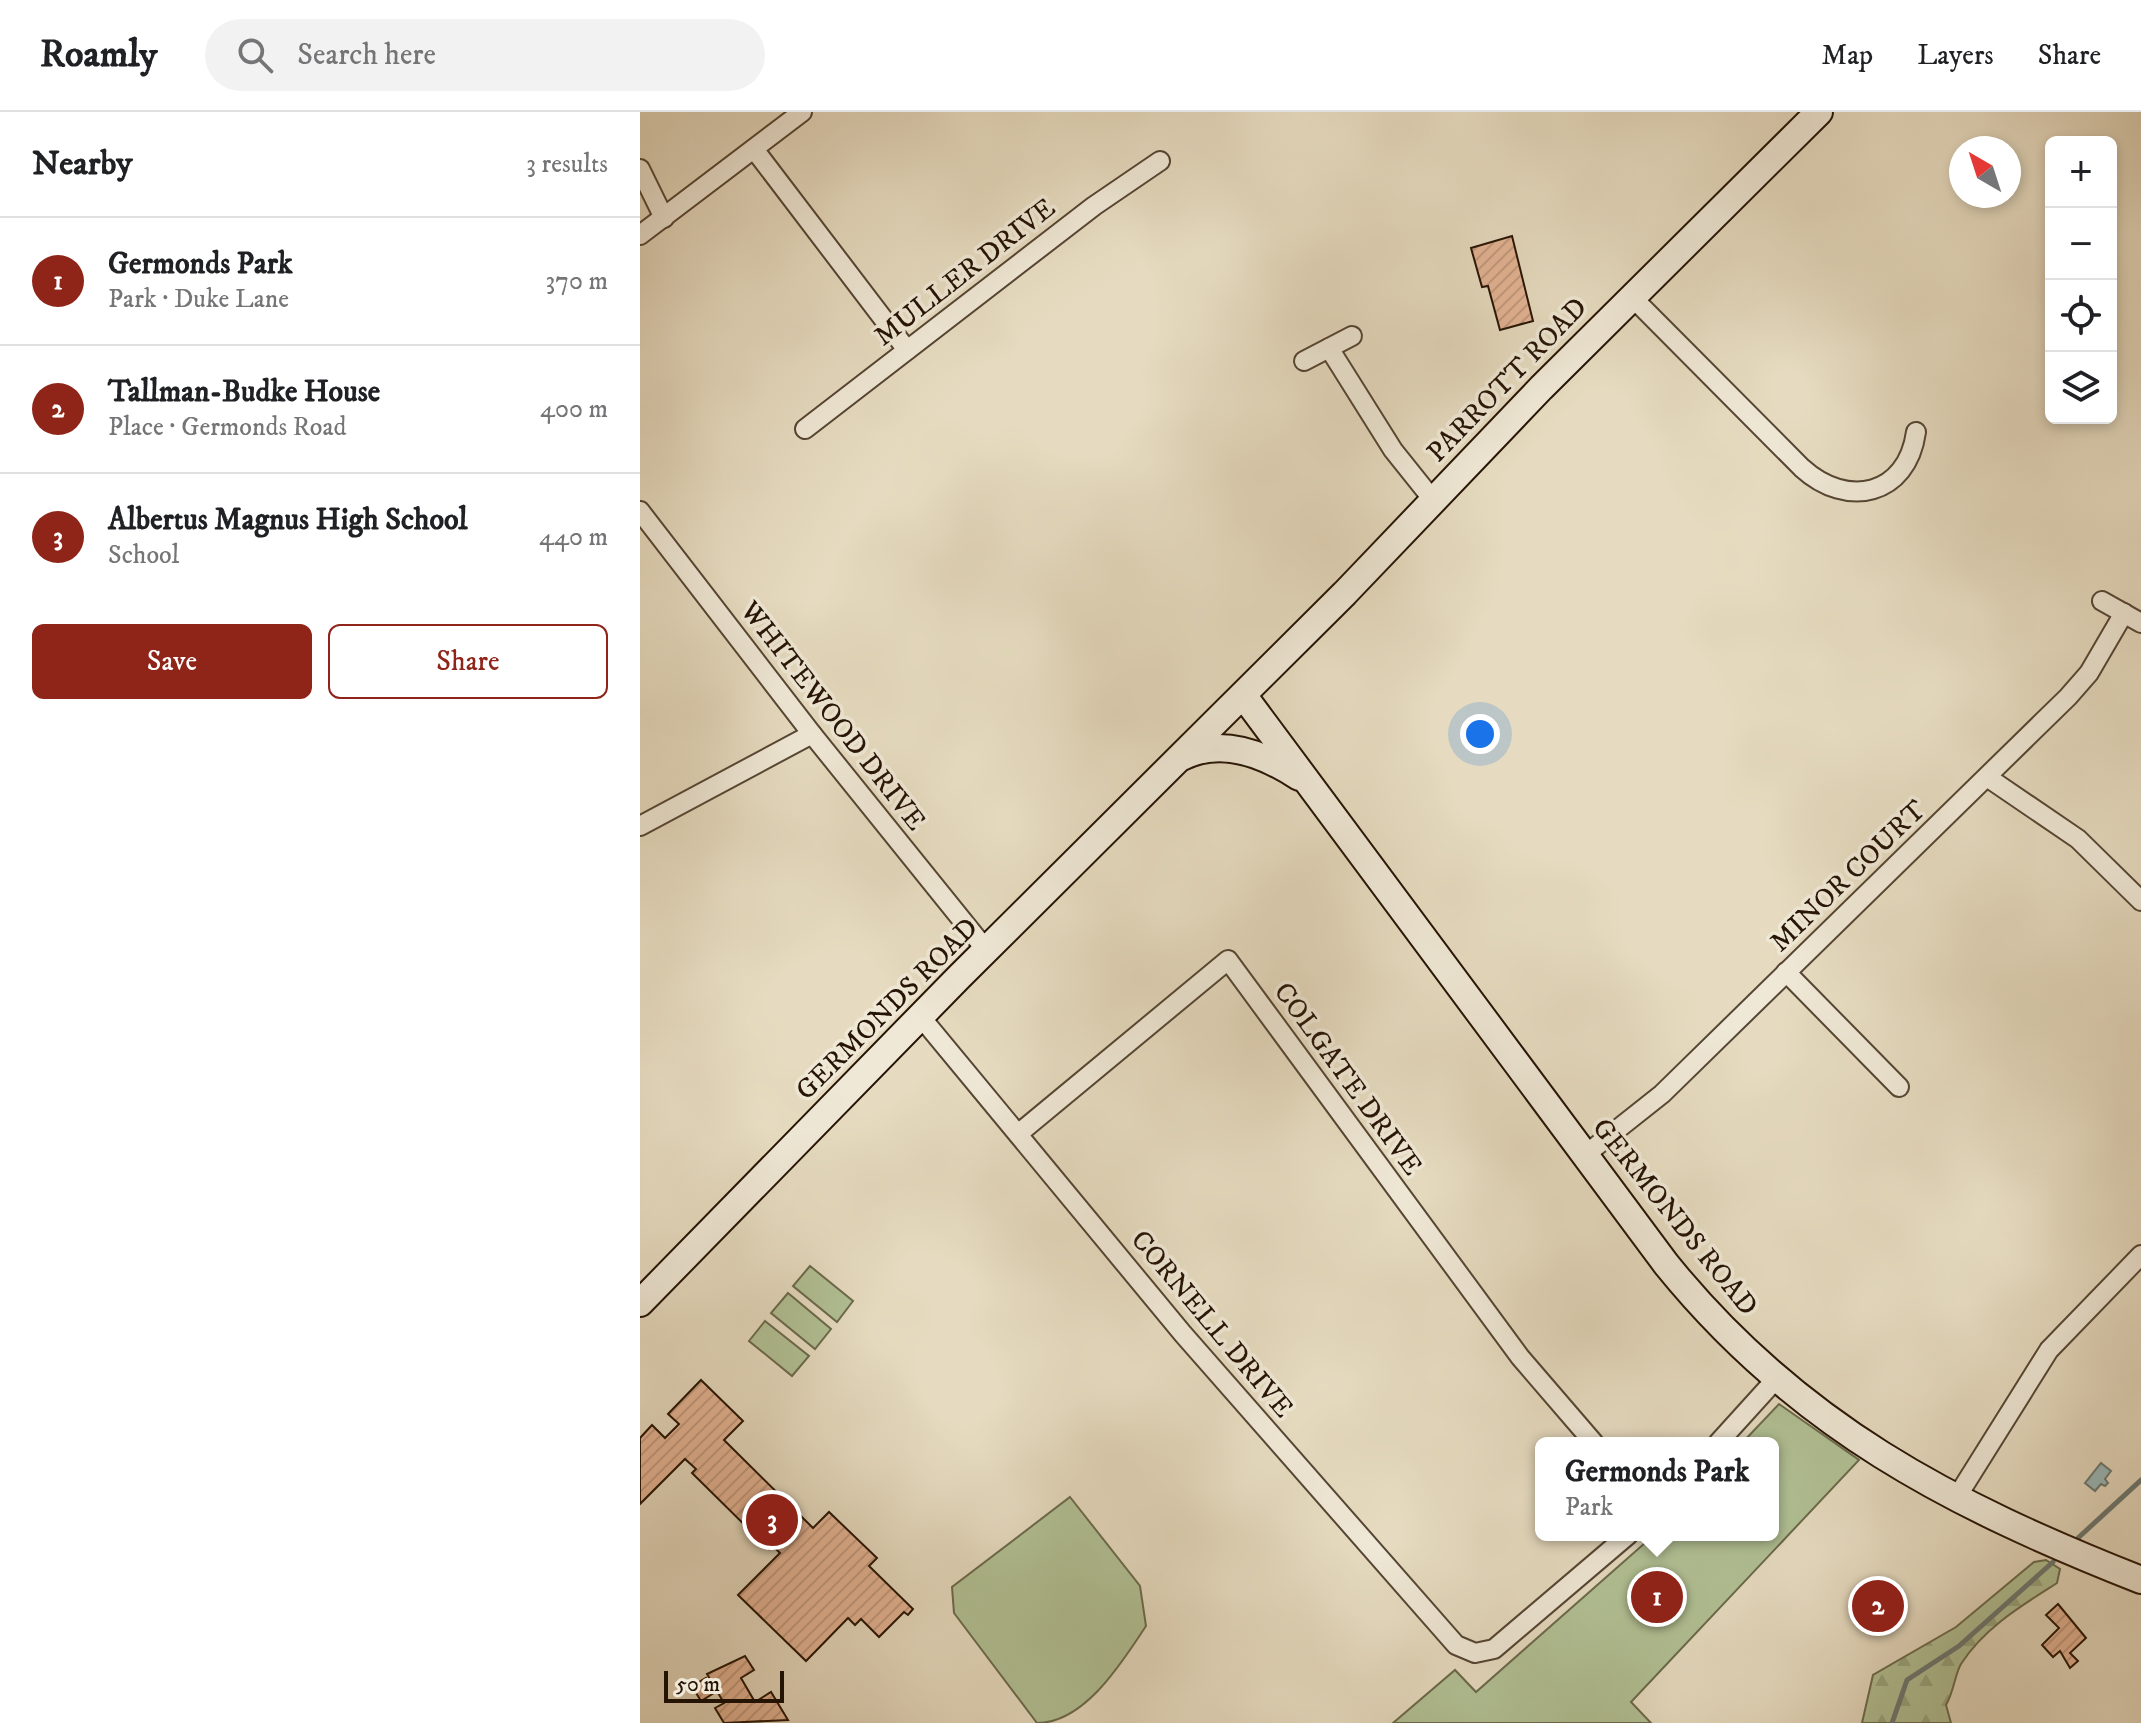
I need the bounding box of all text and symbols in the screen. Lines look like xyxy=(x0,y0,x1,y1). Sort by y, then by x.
search box xyxy=(205,19,765,91)
text: Roamly xyxy=(40,31,157,79)
icon: search xyxy=(233,33,277,77)
text: Search here xyxy=(297,37,436,74)
text: Map xyxy=(1822,38,1873,73)
text: Layers xyxy=(1917,38,1994,73)
text: Share xyxy=(2038,38,2101,73)
north arrow xyxy=(1949,136,2021,208)
map controls xyxy=(2045,136,2117,424)
button: + xyxy=(2045,136,2117,208)
text: Nearby xyxy=(32,143,133,185)
text: 3 results xyxy=(526,148,608,181)
street label: MULLER DRIVE xyxy=(867,191,1063,354)
button: − xyxy=(2045,208,2117,280)
text: Germonds Park xyxy=(108,246,293,283)
text: 1 xyxy=(53,265,63,298)
text: 370 m xyxy=(546,265,608,298)
button: locate xyxy=(2045,280,2117,352)
text: Park · Duke Lane xyxy=(108,283,289,316)
street label: PARROTT ROAD xyxy=(1420,290,1595,470)
button: layers xyxy=(2045,352,2117,424)
text: Tallman-Budke House xyxy=(108,374,380,411)
text: 2 xyxy=(52,393,64,426)
text: 400 m xyxy=(540,393,608,426)
text: Place · Germonds Road xyxy=(108,411,347,444)
text: Albertus Magnus High School xyxy=(108,502,468,539)
text: 3 xyxy=(53,521,63,554)
text: 440 m xyxy=(539,521,608,554)
text: School xyxy=(108,539,179,572)
street label: WHITEWOOD DRIVE xyxy=(732,593,933,838)
button: Save xyxy=(32,624,312,699)
button: Share xyxy=(328,624,608,699)
your location xyxy=(1460,714,1500,754)
street label: MINOR COURT xyxy=(1763,793,1934,959)
street label: GERMONDS ROAD xyxy=(788,910,986,1108)
street label: COLGATE DRIVE xyxy=(1266,975,1430,1182)
street label: GERMONDS ROAD xyxy=(1584,1111,1765,1323)
street label: CORNELL DRIVE xyxy=(1123,1223,1301,1425)
popup xyxy=(1535,1437,1779,1541)
text: Germonds Park xyxy=(1565,1454,1749,1491)
pin: 3 xyxy=(746,1490,798,1550)
text: Park xyxy=(1565,1491,1613,1524)
pin: 1 xyxy=(1631,1567,1683,1627)
pin: 2 xyxy=(1852,1576,1904,1636)
scale bar xyxy=(664,1667,784,1703)
text: 50 m xyxy=(676,1671,720,1698)

